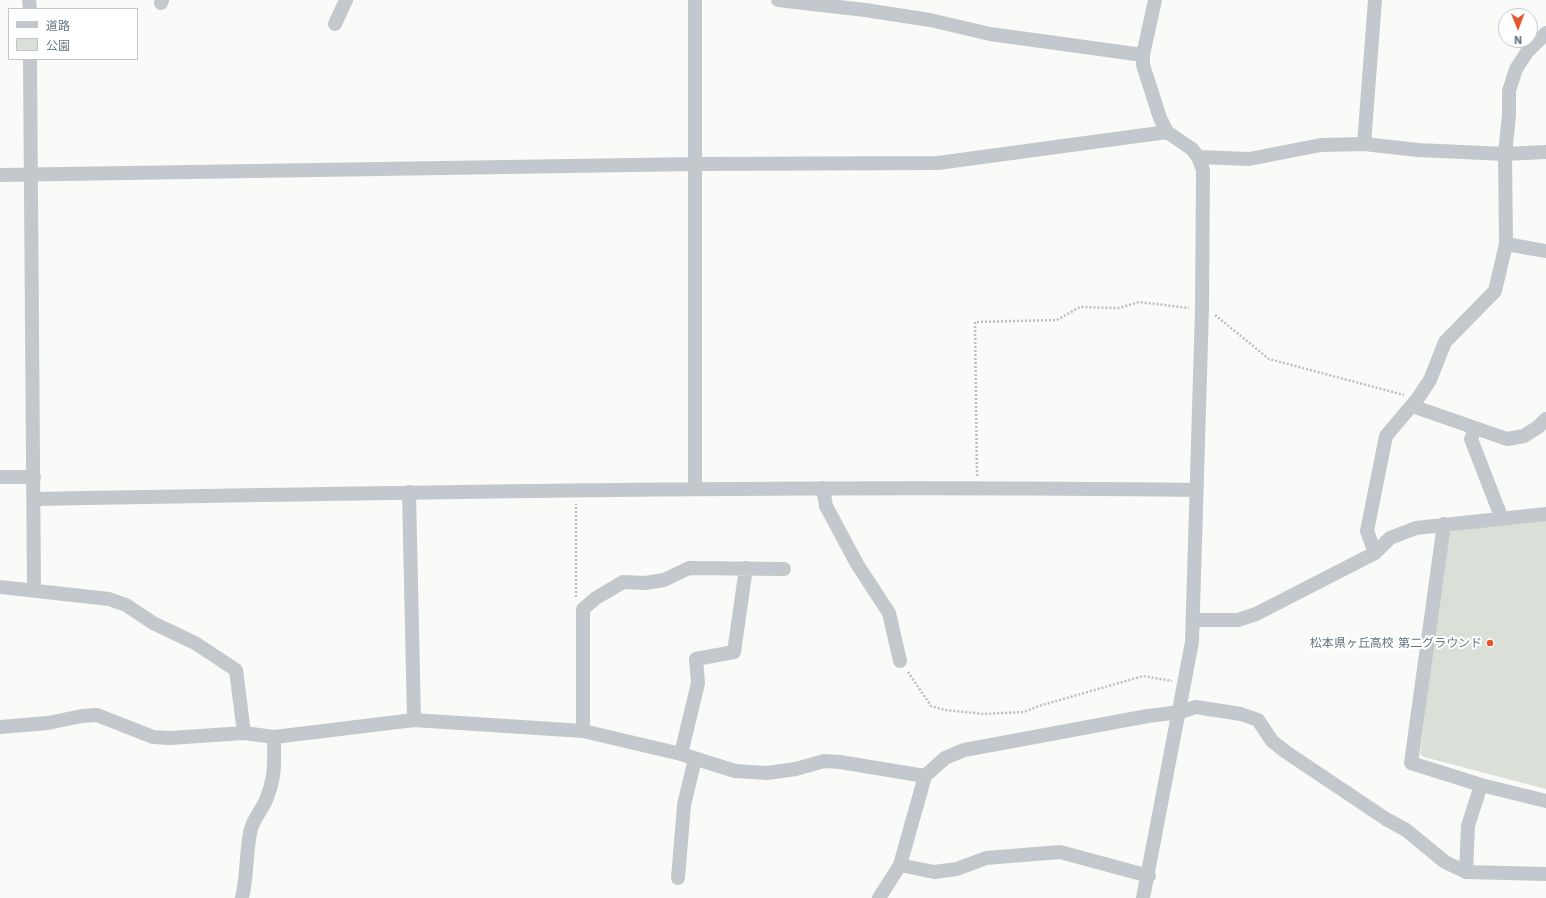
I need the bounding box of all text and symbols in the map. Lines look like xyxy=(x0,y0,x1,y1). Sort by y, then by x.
legend xyxy=(8,8,138,60)
north arrow xyxy=(1498,8,1538,48)
text: 道路 xyxy=(46,19,70,33)
text: N xyxy=(1514,33,1522,46)
text: 公園 xyxy=(46,39,70,53)
place label: 松本県ヶ丘高校 第二グラウンド xyxy=(1310,636,1482,650)
marker: 松本県ヶ丘高校 第二グラウンド xyxy=(1485,638,1495,648)

